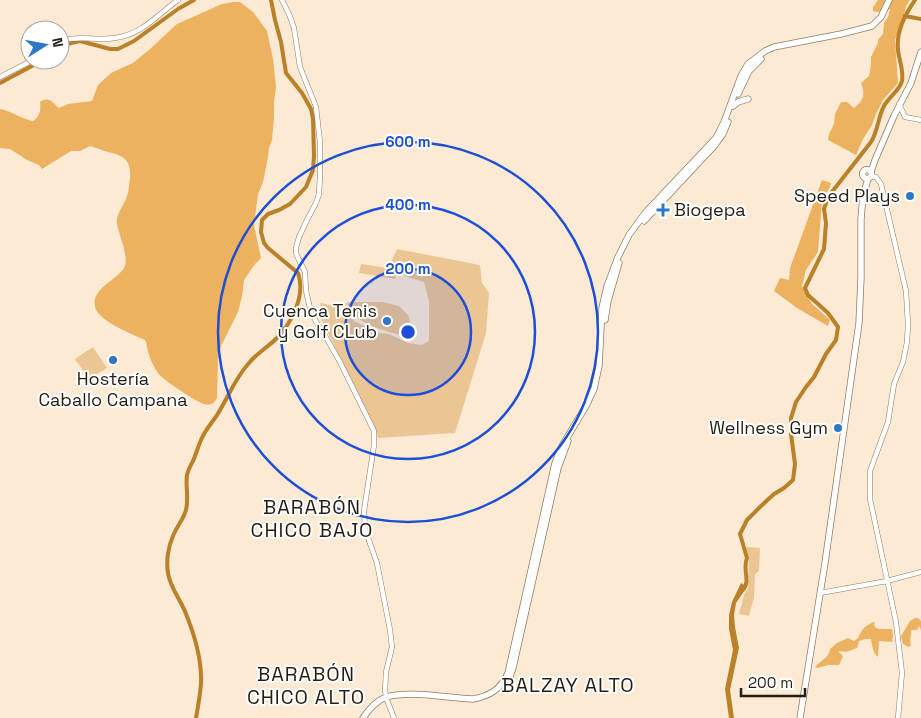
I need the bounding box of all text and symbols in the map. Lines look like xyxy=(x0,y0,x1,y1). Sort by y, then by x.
north arrow xyxy=(20,20,70,70)
text: N xyxy=(48,36,67,49)
text: 600 m xyxy=(385,132,431,151)
place label: Speed Plays xyxy=(794,184,900,207)
marker: Speed Plays xyxy=(904,190,916,202)
text: 400 m xyxy=(385,195,431,214)
place label: Biogepa xyxy=(674,198,746,221)
marker: Biogepa xyxy=(656,203,670,217)
text: 200 m xyxy=(386,259,430,278)
place label: Cuenca Tenis y Golf CLub xyxy=(263,299,377,343)
marker: Cuenca Tenis y Golf CLub xyxy=(381,315,393,327)
centre of rings xyxy=(399,323,417,341)
marker: Hostería Caballo Campana xyxy=(107,354,119,366)
place label: Hostería Caballo Campana xyxy=(38,367,188,411)
place label: Wellness Gym xyxy=(709,416,828,439)
marker: Wellness Gym xyxy=(832,422,844,434)
district label: BARABÓN CHICO BAJO xyxy=(251,494,373,543)
district label: BARABÓN CHICO ALTO xyxy=(247,661,365,710)
scale bar xyxy=(741,666,805,698)
district label: BALZAY ALTO xyxy=(501,672,635,698)
text: 200 m xyxy=(748,673,793,692)

